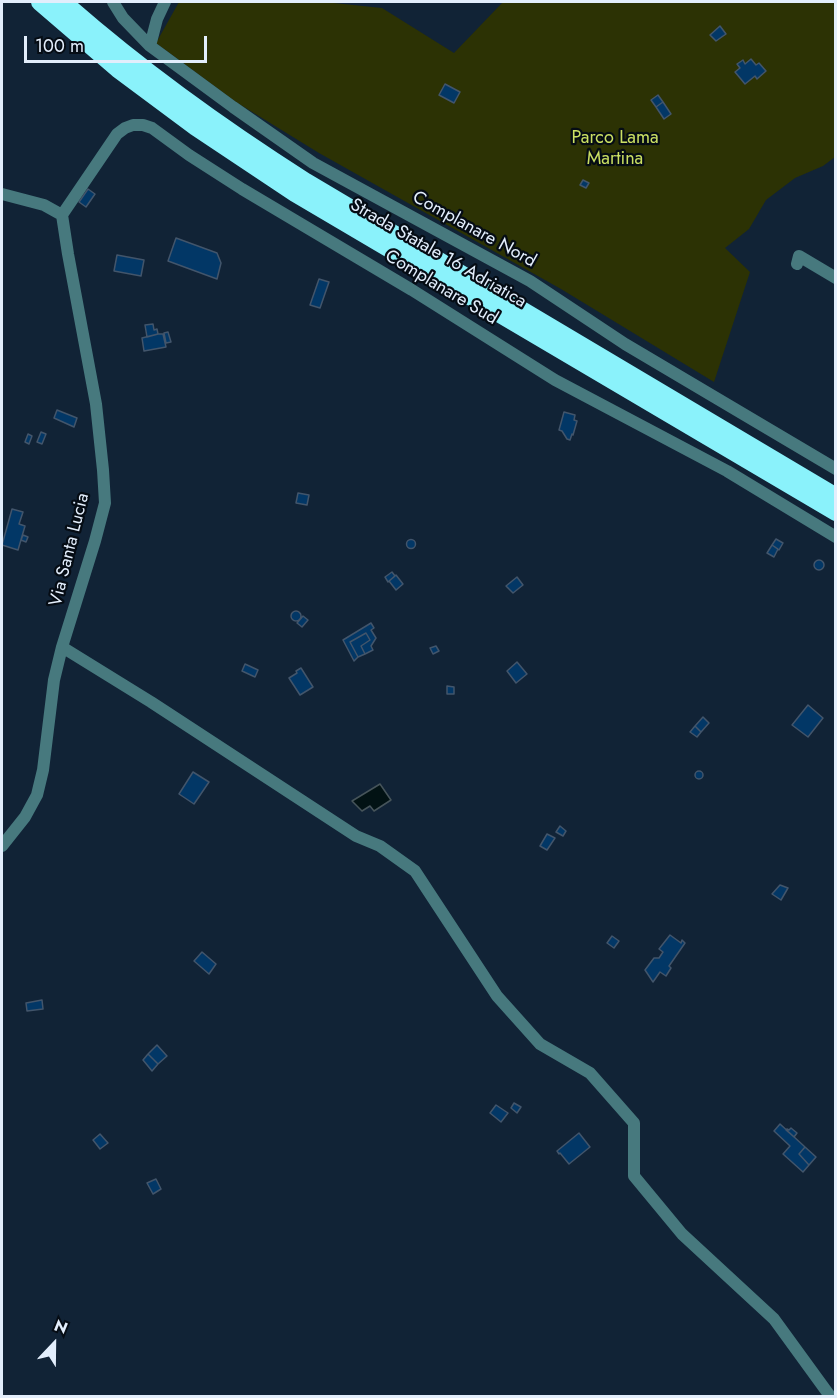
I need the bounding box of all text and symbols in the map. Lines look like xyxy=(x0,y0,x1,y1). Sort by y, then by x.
scale bar xyxy=(27,24,210,62)
text: 100 m xyxy=(35,33,84,59)
park label: Parco Lama Martina xyxy=(571,128,659,170)
street label: Complanare Nord xyxy=(408,187,540,273)
street label: Strada Statale 16 Adriatica xyxy=(346,195,530,313)
street label: Complanare Sud xyxy=(381,246,501,330)
street label: Via Santa Lucia xyxy=(45,491,95,609)
north arrow xyxy=(24,1314,84,1374)
text: N xyxy=(51,1314,71,1340)

